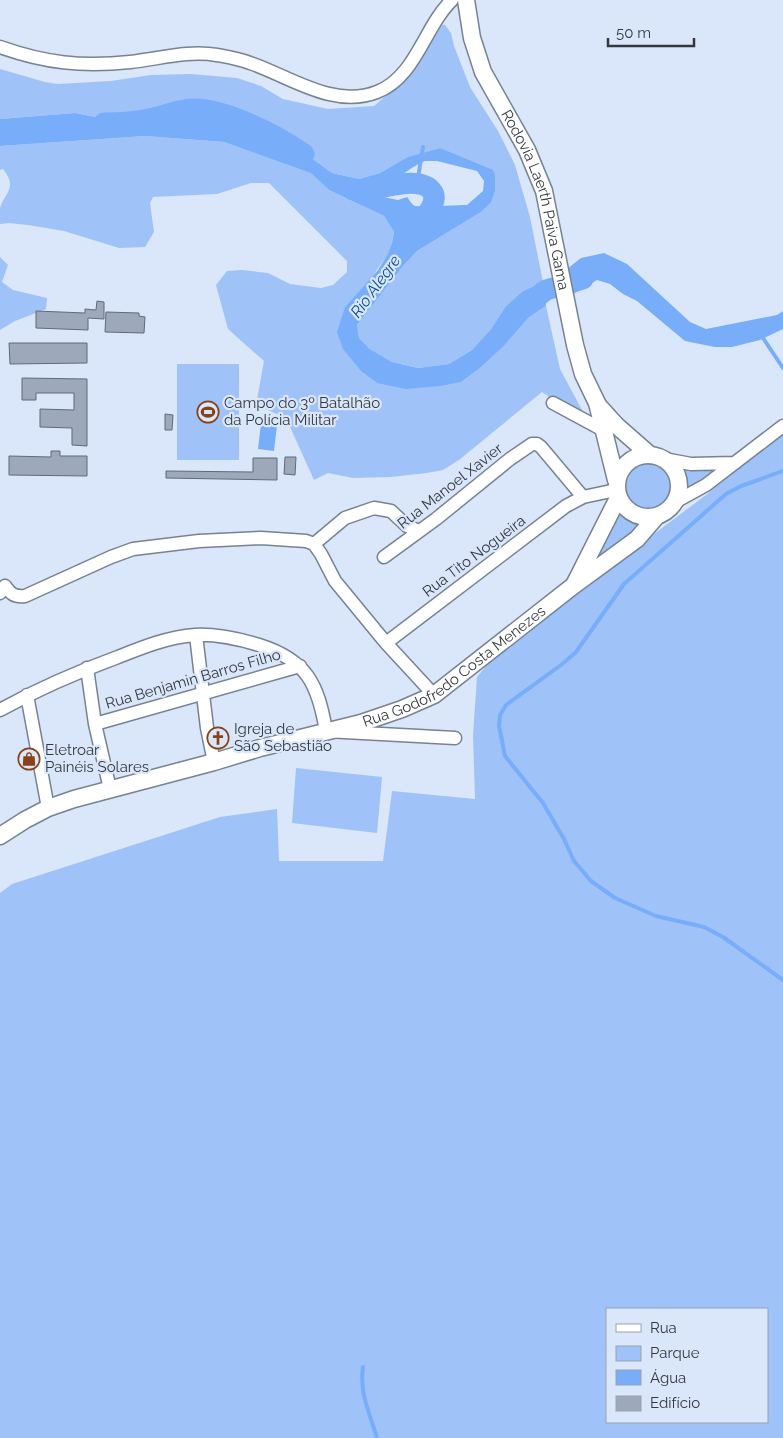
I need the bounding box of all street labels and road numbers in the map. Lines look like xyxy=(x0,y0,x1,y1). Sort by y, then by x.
street label: Rodovia Laerth Paiva Gama xyxy=(497,107,573,292)
street label: Rua Manoel Xavier xyxy=(394,439,507,533)
street label: Rua Tito Nogueira xyxy=(419,511,529,601)
street label: Rua Godofredo Costa Menezes xyxy=(360,602,549,731)
street label: Rua Benjamin Barros Filho xyxy=(103,645,283,713)

